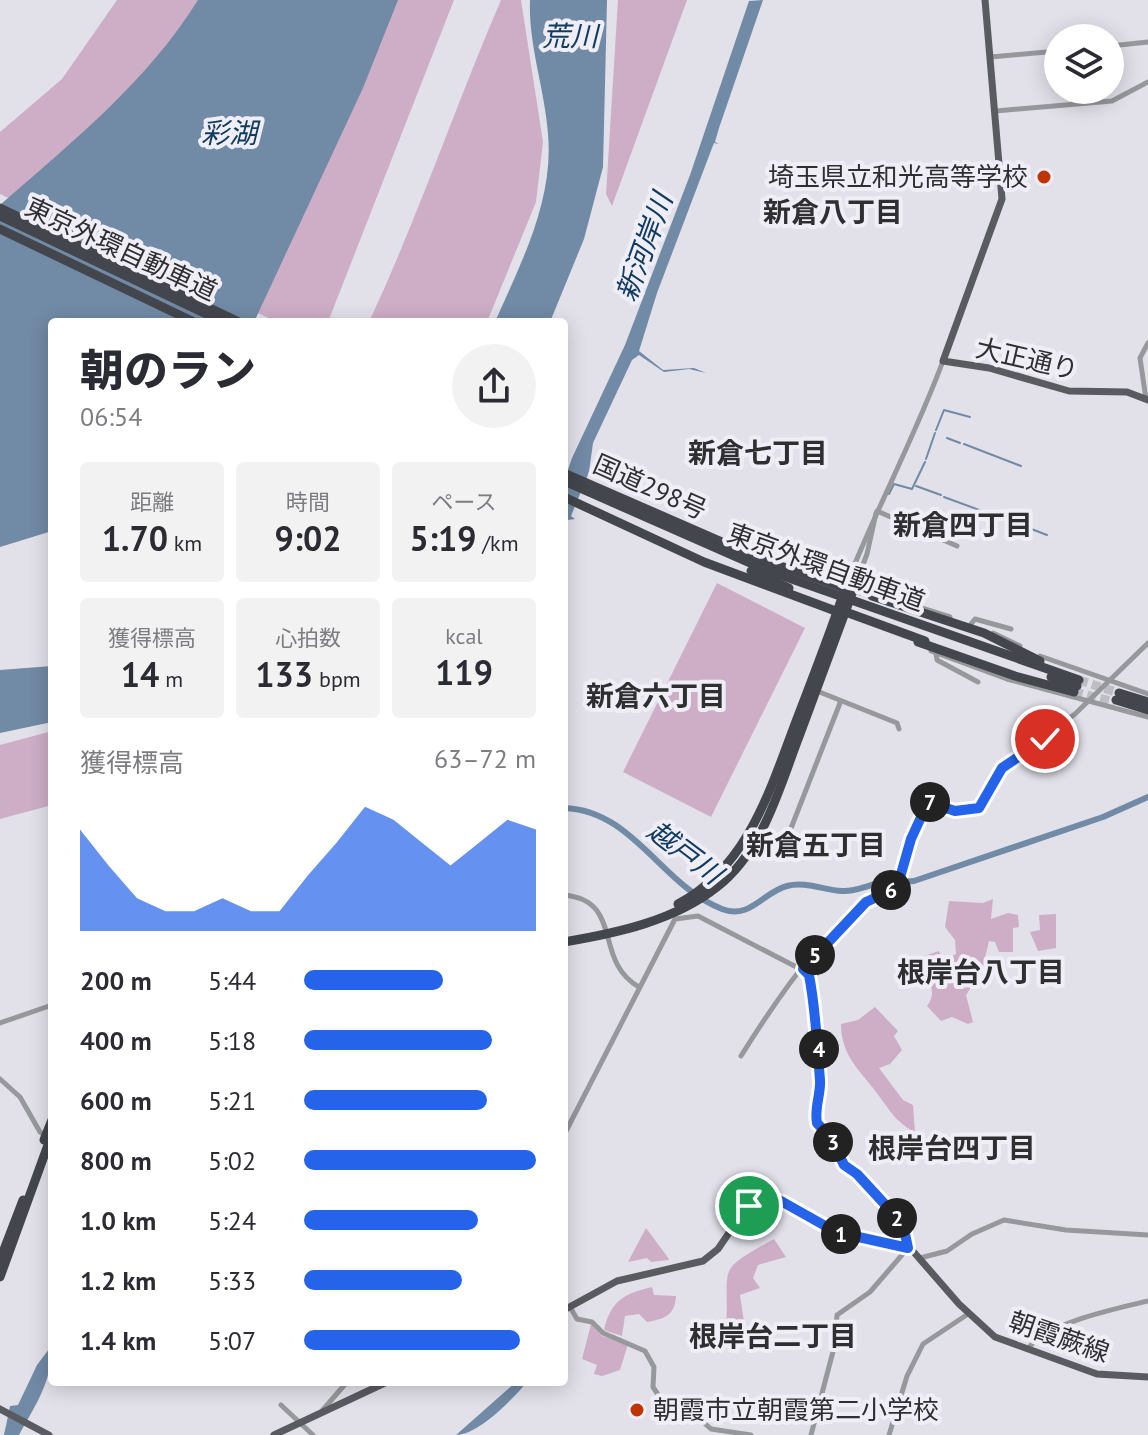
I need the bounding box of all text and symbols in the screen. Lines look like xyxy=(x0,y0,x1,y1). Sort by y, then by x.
water label: 荒川 xyxy=(542,17,601,54)
map controls xyxy=(1044,24,1124,104)
button: layers xyxy=(1044,24,1124,104)
water label: 彩湖 xyxy=(201,114,261,151)
place label: 埼玉県立和光高等学校 xyxy=(768,160,1028,193)
marker: 埼玉県立和光高等学校 xyxy=(1035,168,1053,186)
water label: 新河岸川 xyxy=(607,185,681,306)
street label: 東京外環自動車道 xyxy=(20,190,222,307)
district label: 新倉八丁目 xyxy=(763,193,903,230)
street label: 大正通り xyxy=(973,331,1081,386)
text: 朝のラン xyxy=(80,341,256,398)
button: share xyxy=(452,344,536,428)
text: 06:54 xyxy=(80,400,142,433)
district label: 新倉七丁目 xyxy=(688,434,828,471)
street label: 国道298号 xyxy=(588,447,712,526)
text: 距離 xyxy=(130,488,174,516)
text: 時間 xyxy=(286,488,330,516)
text: ペース xyxy=(432,488,496,516)
district label: 新倉四丁目 xyxy=(893,506,1033,543)
street label: 東京外環自動車道 xyxy=(723,515,930,618)
text: 1.70 xyxy=(102,516,168,560)
text: 9:02 xyxy=(275,516,341,560)
text: 5:19 xyxy=(409,516,476,560)
text: km xyxy=(168,529,202,557)
text: /km xyxy=(476,529,519,557)
text: kcal xyxy=(445,622,483,650)
text: 獲得標高 xyxy=(108,624,196,652)
text: 心拍数 xyxy=(275,624,341,652)
text: 119 xyxy=(435,650,493,694)
text: 14 xyxy=(121,652,159,696)
text: 133 xyxy=(255,652,313,696)
text: m xyxy=(159,665,183,693)
text: bpm xyxy=(313,665,361,693)
district label: 新倉六丁目 xyxy=(586,677,726,714)
pin xyxy=(1011,705,1079,773)
icon: check xyxy=(1023,717,1067,761)
text: 63–72 m xyxy=(434,742,536,775)
text: 獲得標高 xyxy=(80,746,184,779)
pin: 7 xyxy=(910,782,950,822)
text: 7 xyxy=(924,788,936,816)
water label: 越戸川 xyxy=(641,812,732,893)
district label: 新倉五丁目 xyxy=(746,826,886,863)
pin: 6 xyxy=(871,870,911,910)
text: 6 xyxy=(885,876,897,904)
pin: 5 xyxy=(795,935,835,975)
text: 5 xyxy=(809,941,821,969)
district label: 根岸台八丁目 xyxy=(897,953,1065,990)
text: 200 m xyxy=(80,964,152,997)
text: 5:44 xyxy=(208,964,256,997)
text: 400 m xyxy=(80,1024,152,1057)
text: 5:18 xyxy=(208,1024,256,1057)
pin: 4 xyxy=(799,1029,839,1069)
text: 4 xyxy=(813,1035,825,1063)
text: 600 m xyxy=(80,1084,152,1117)
text: 5:21 xyxy=(208,1084,256,1117)
pin: 3 xyxy=(813,1122,853,1162)
text: 3 xyxy=(827,1128,839,1156)
district label: 根岸台四丁目 xyxy=(868,1129,1036,1166)
text: 800 m xyxy=(80,1144,152,1177)
text: 5:02 xyxy=(208,1144,256,1177)
pin xyxy=(715,1172,783,1240)
icon: arrive xyxy=(727,1184,771,1228)
pin: 2 xyxy=(877,1198,917,1238)
text: 1.0 km xyxy=(80,1204,156,1237)
text: 5:24 xyxy=(208,1204,256,1237)
text: 2 xyxy=(891,1204,903,1232)
pin: 1 xyxy=(821,1214,861,1254)
text: 1 xyxy=(835,1220,847,1248)
text: 1.2 km xyxy=(80,1264,156,1297)
text: 5:33 xyxy=(208,1264,256,1297)
street label: 朝霞蕨線 xyxy=(1005,1304,1114,1369)
district label: 根岸台二丁目 xyxy=(689,1317,857,1354)
text: 1.4 km xyxy=(80,1324,156,1357)
text: 5:07 xyxy=(208,1324,256,1357)
place label: 朝霞市立朝霞第二小学校 xyxy=(653,1393,939,1426)
marker: 朝霞市立朝霞第二小学校 xyxy=(628,1401,646,1419)

